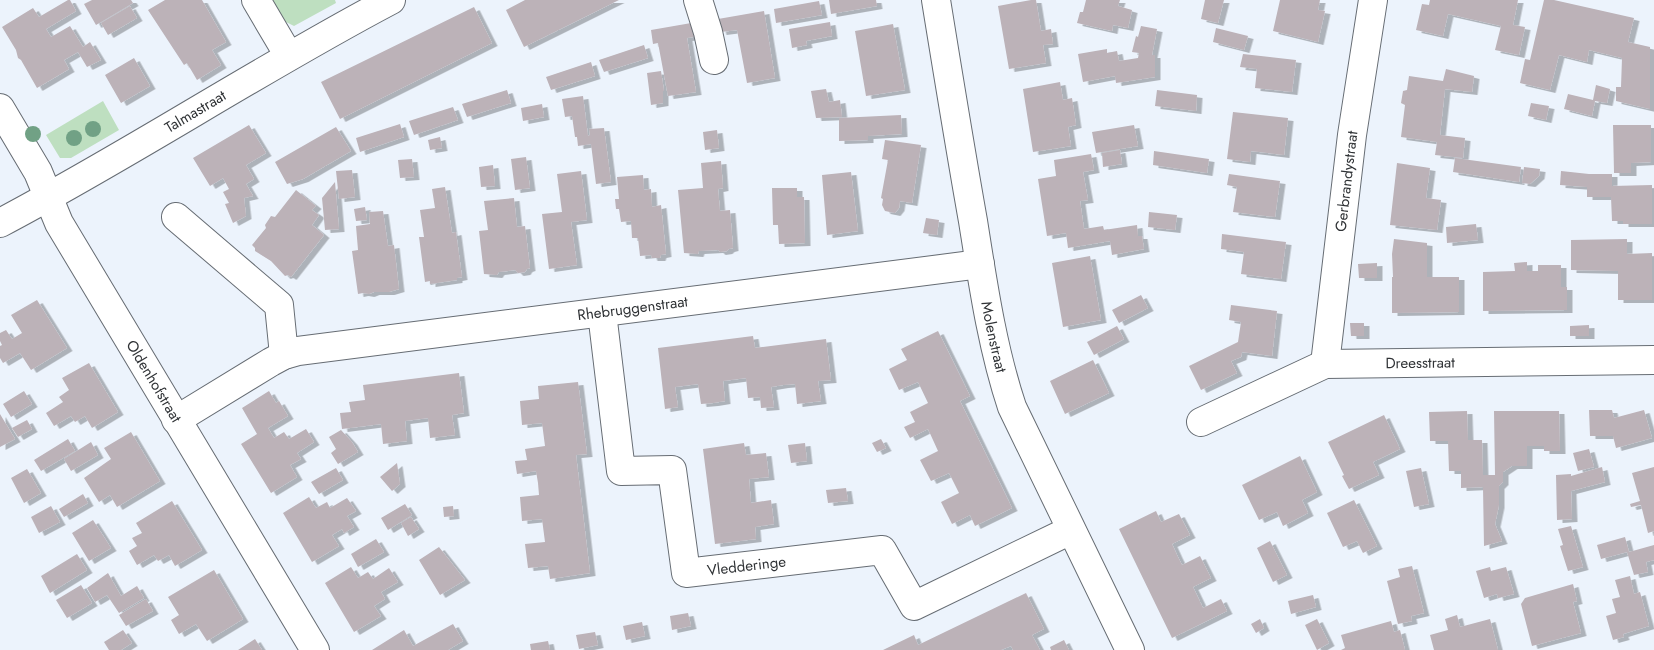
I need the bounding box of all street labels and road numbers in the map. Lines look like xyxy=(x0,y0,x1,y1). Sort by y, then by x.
street label: Talmastraat xyxy=(161,85,231,138)
street label: Gerbrandystraat xyxy=(1330,129,1364,233)
street label: Rhebruggenstraat xyxy=(576,290,690,326)
street label: Molenstraat xyxy=(975,300,1012,375)
street label: Oldenhofstraat xyxy=(121,336,187,427)
street label: Dreesstraat xyxy=(1385,351,1455,374)
street label: Vledderinge xyxy=(706,550,787,581)

